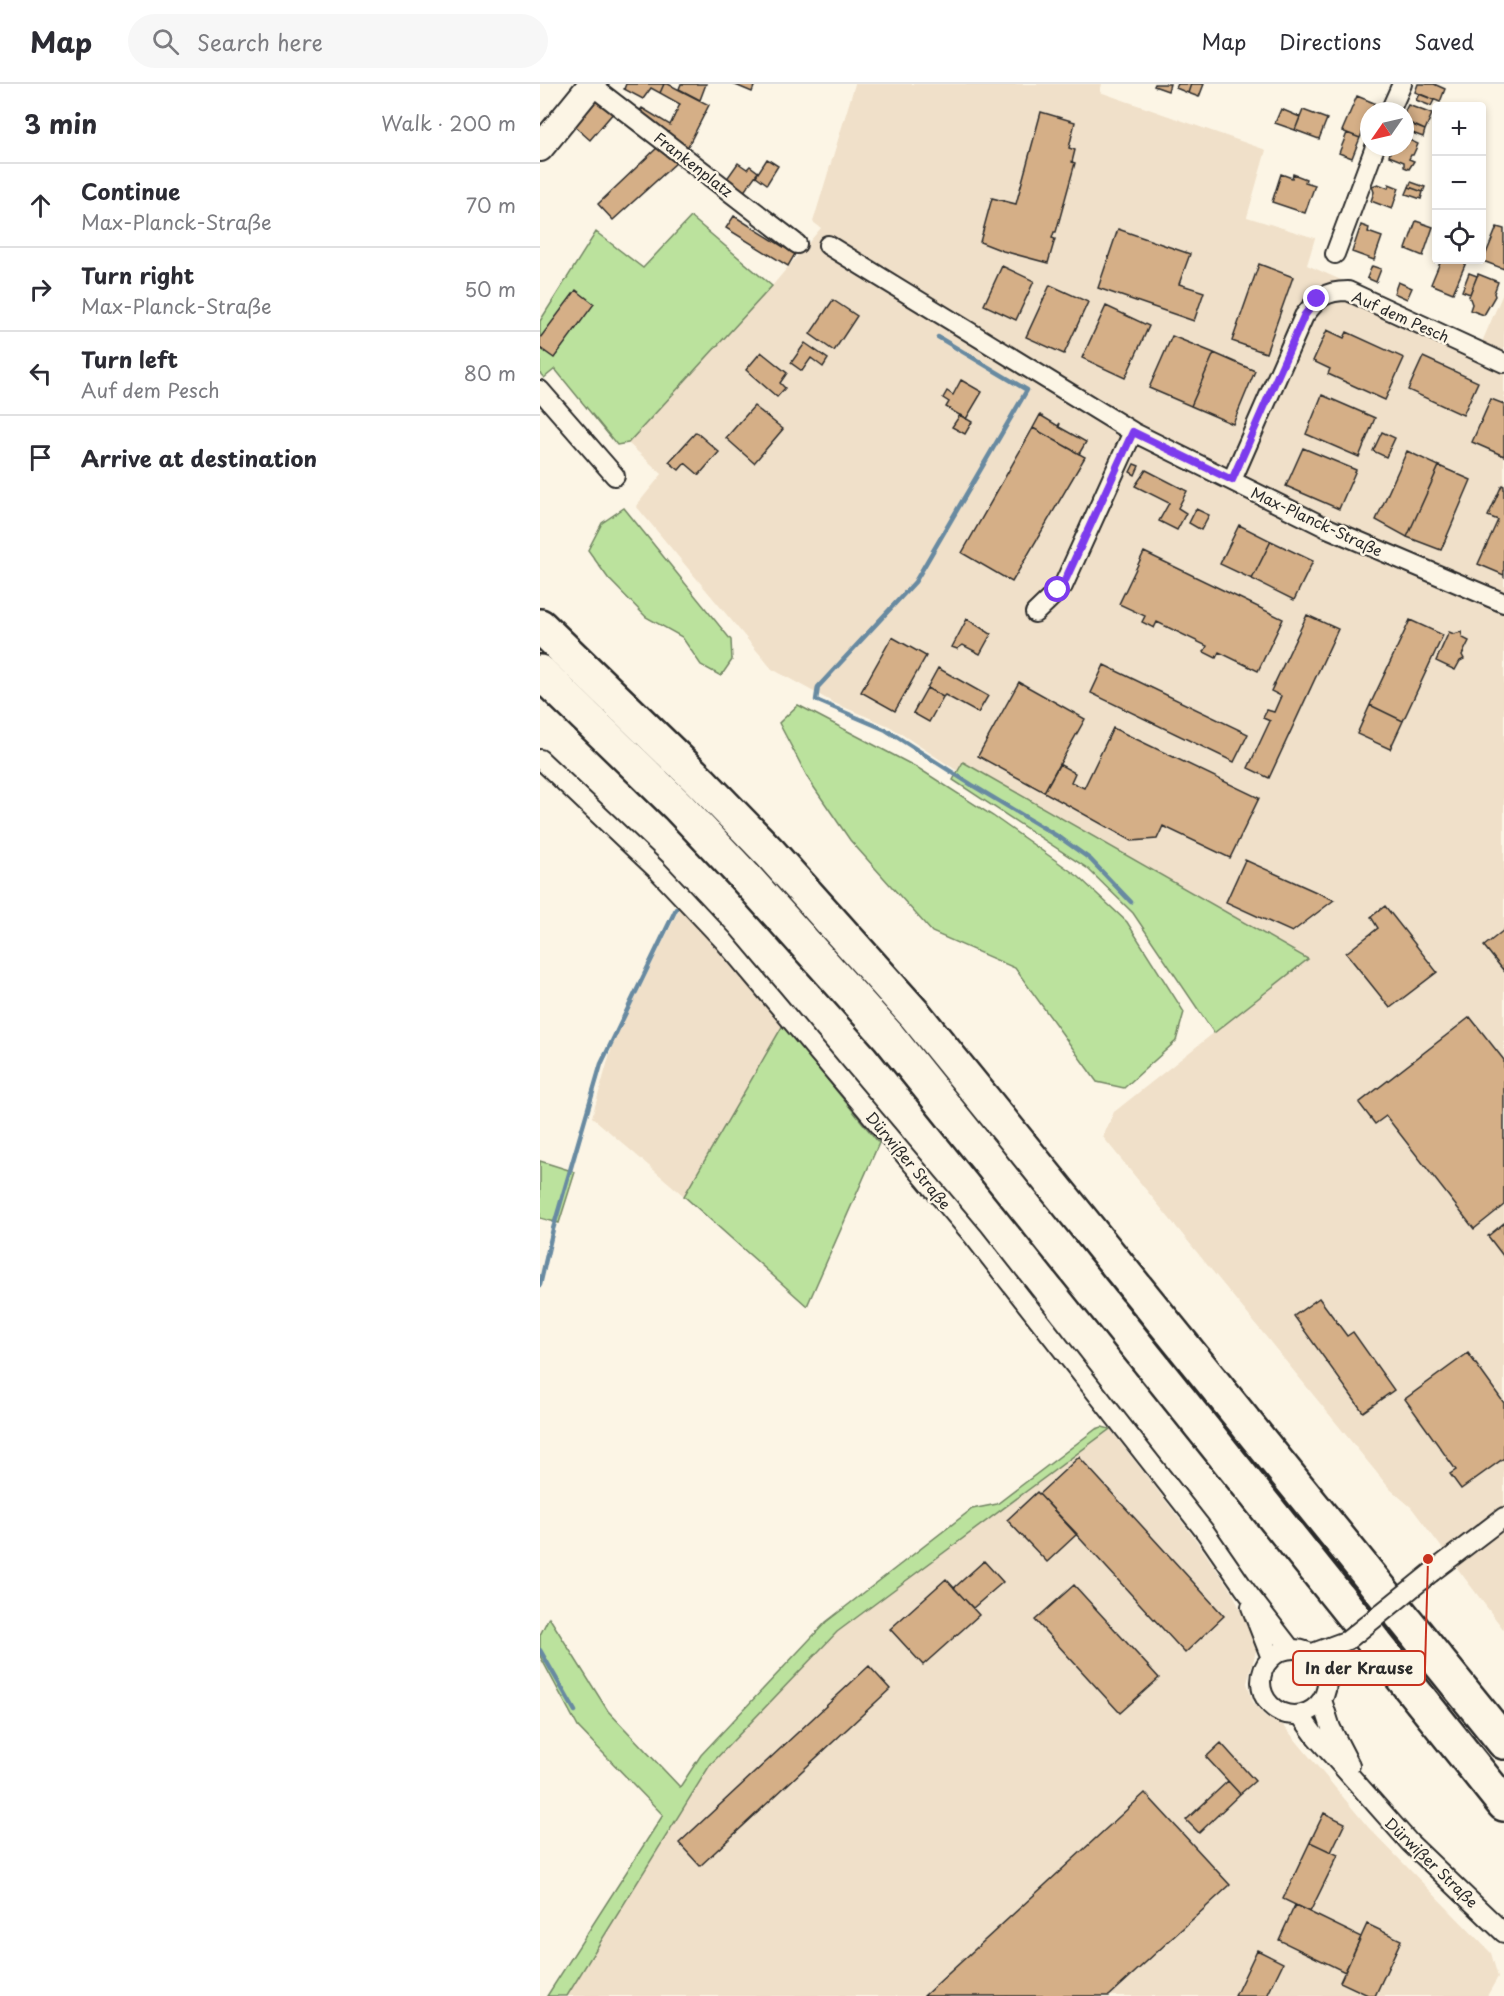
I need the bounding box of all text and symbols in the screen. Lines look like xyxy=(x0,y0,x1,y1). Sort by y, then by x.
search box xyxy=(128,14,548,68)
text: Map xyxy=(30,20,92,63)
icon: search xyxy=(149,25,182,58)
text: Search here xyxy=(197,25,323,58)
text: Map xyxy=(1201,25,1246,57)
text: Directions xyxy=(1279,25,1381,57)
text: Saved xyxy=(1414,25,1474,57)
north arrow xyxy=(1360,102,1414,156)
map controls xyxy=(1432,102,1486,264)
button: + xyxy=(1432,102,1486,156)
text: 3 min xyxy=(24,104,97,143)
text: Walk · 200 m xyxy=(381,108,516,138)
street label: Frankenplatz xyxy=(650,126,738,202)
button: − xyxy=(1432,156,1486,210)
text: Continue xyxy=(81,174,180,207)
icon: ahead xyxy=(24,189,57,222)
text: 70 m xyxy=(466,190,516,220)
text: Max-Planck-Straße xyxy=(81,207,272,237)
button: locate xyxy=(1432,210,1486,264)
text: Turn right xyxy=(81,258,194,291)
icon: right xyxy=(24,273,57,306)
text: 50 m xyxy=(464,274,516,304)
street label: Auf dem Pesch xyxy=(1349,284,1453,348)
route end xyxy=(1303,285,1329,311)
text: Max-Planck-Straße xyxy=(81,291,272,321)
text: Turn left xyxy=(81,342,178,375)
icon: left xyxy=(24,357,57,390)
text: 80 m xyxy=(464,358,516,388)
text: Auf dem Pesch xyxy=(81,375,220,405)
icon: arrive xyxy=(24,441,57,474)
text: Arrive at destination xyxy=(81,441,317,474)
street label: Max-Planck-Straße xyxy=(1247,480,1387,562)
route start xyxy=(1044,576,1070,602)
street label: Dürwißer Straße xyxy=(861,1106,957,1214)
callout: In der Krause xyxy=(1293,1651,1425,1685)
text: In der Krause xyxy=(1305,1655,1413,1679)
street label: Dürwißer Straße xyxy=(1380,1811,1484,1913)

